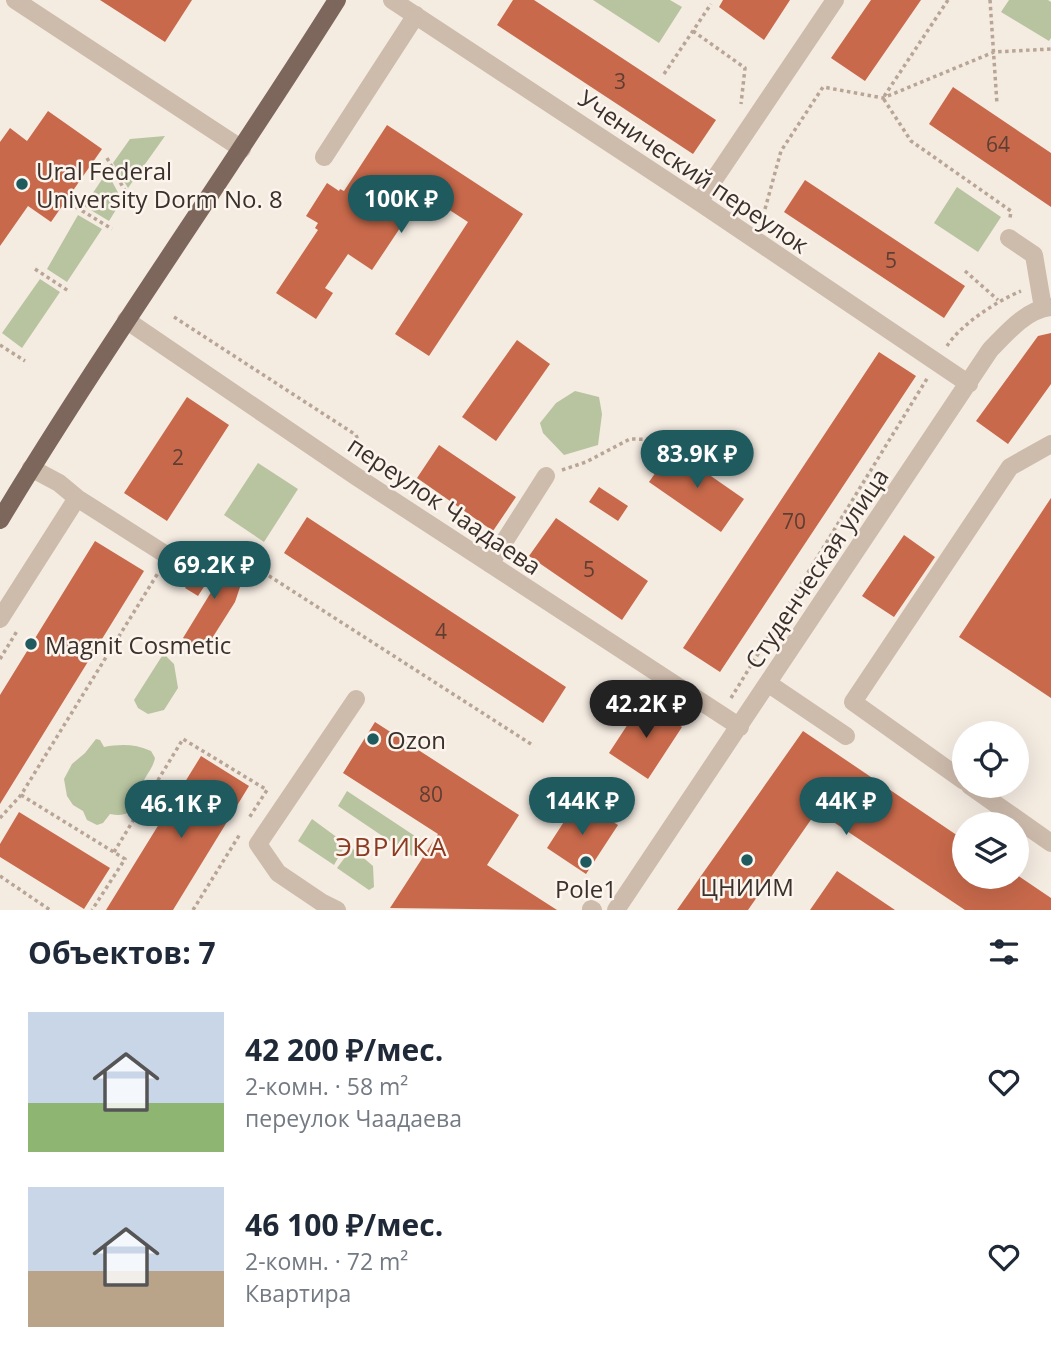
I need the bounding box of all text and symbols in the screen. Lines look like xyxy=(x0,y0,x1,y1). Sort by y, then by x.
house number: 3 xyxy=(614,67,626,95)
street label: Ученический переулок xyxy=(572,82,816,261)
house number: 64 xyxy=(986,130,1010,158)
place label: Ural Federal University Dorm No. 8 xyxy=(36,154,283,215)
marker: Ural Federal University Dorm No. 8 xyxy=(14,176,30,192)
pin: 100K ₽ xyxy=(344,176,458,235)
text: 100K ₽ xyxy=(364,182,438,214)
house number: 5 xyxy=(885,246,897,274)
street label: переулок Чаадаева xyxy=(342,428,548,582)
pin: 83.9K ₽ xyxy=(632,430,762,490)
text: 83.9K ₽ xyxy=(657,437,737,469)
house number: 2 xyxy=(172,443,184,471)
street label: Студенческая улица xyxy=(737,461,895,675)
house number: 70 xyxy=(782,507,806,535)
pin: 69.2K ₽ xyxy=(149,542,279,601)
text: 69.2K ₽ xyxy=(174,548,254,580)
house number: 5 xyxy=(583,555,595,583)
house number: 4 xyxy=(435,617,447,645)
place label: Magnit Cosmetic xyxy=(45,628,231,661)
marker: Magnit Cosmetic xyxy=(23,636,39,652)
pin: 42.2K ₽ xyxy=(581,680,711,740)
text: 42.2K ₽ xyxy=(606,687,686,719)
map controls xyxy=(952,721,1029,889)
button: locate xyxy=(952,721,1029,798)
place label: Ozon xyxy=(387,723,446,756)
marker: Ozon xyxy=(365,731,381,747)
pin: 144K ₽ xyxy=(525,778,639,837)
pin: 44K ₽ xyxy=(797,778,895,837)
pin: 46.1K ₽ xyxy=(116,780,246,840)
house number: 80 xyxy=(419,780,443,808)
text: 144K ₽ xyxy=(545,784,619,816)
text: 44K ₽ xyxy=(816,784,876,816)
text: 46.1K ₽ xyxy=(141,787,221,819)
button: layers xyxy=(952,812,1029,889)
district label: ЭВРИКА xyxy=(336,828,448,864)
marker: ЦНИИМ xyxy=(739,852,755,868)
marker: Pole1 xyxy=(578,854,594,870)
place label: ЦНИИМ xyxy=(700,870,794,903)
place label: Pole1 xyxy=(555,872,617,905)
text: Объектов: 7 xyxy=(28,932,216,973)
icon: filters xyxy=(985,933,1023,971)
text: 42 200 ₽/мес. xyxy=(245,1029,443,1070)
icon: home xyxy=(84,1040,168,1124)
icon: heart xyxy=(985,1063,1023,1101)
text: 2-комн. · 58 m² xyxy=(245,1070,408,1102)
text: переулок Чаадаева xyxy=(245,1102,462,1134)
text: 46 100 ₽/мес. xyxy=(245,1204,443,1245)
icon: home xyxy=(84,1215,168,1299)
icon: heart xyxy=(985,1238,1023,1276)
text: 2-комн. · 72 m² xyxy=(245,1245,408,1277)
text: Квартира xyxy=(245,1277,351,1309)

